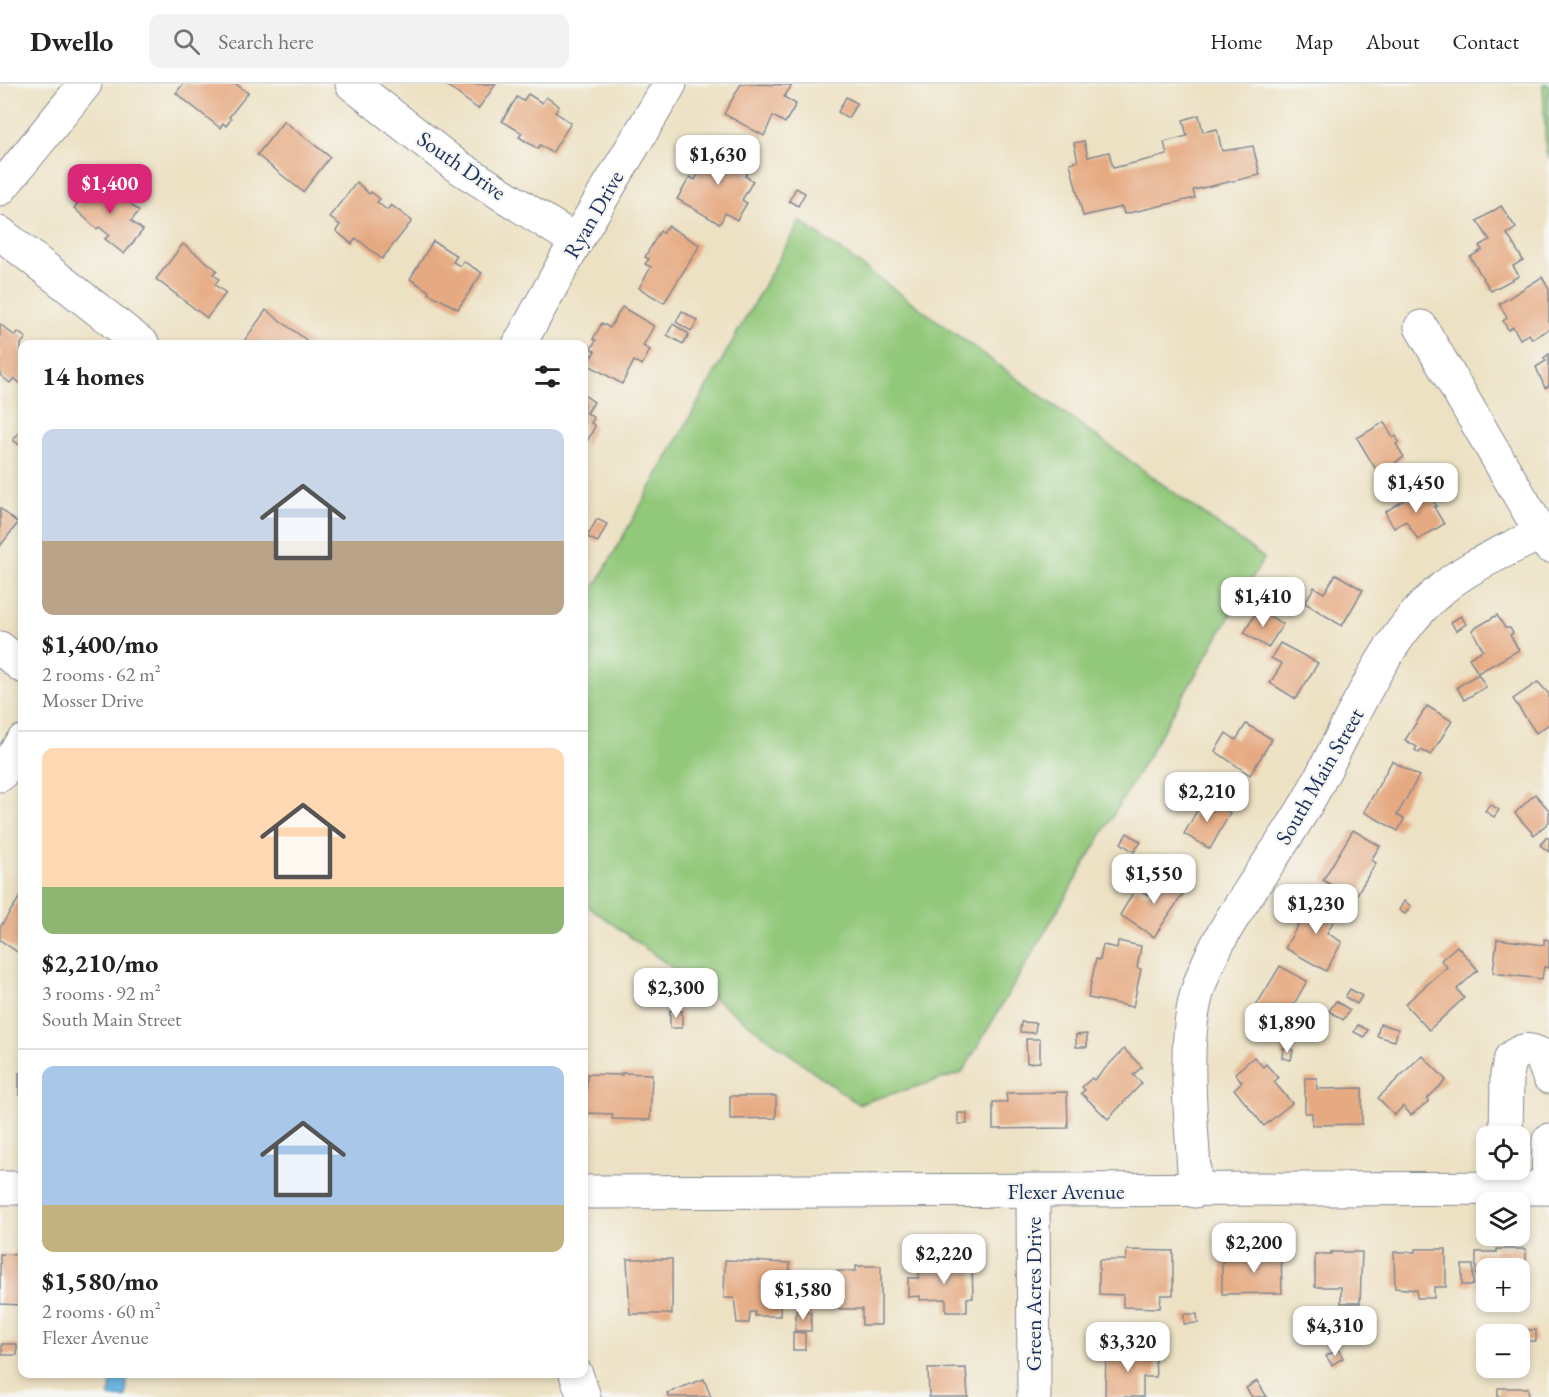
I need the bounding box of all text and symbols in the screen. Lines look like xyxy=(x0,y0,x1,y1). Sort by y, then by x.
search box xyxy=(149,14,569,68)
text: Dwello xyxy=(30,23,113,59)
icon: search xyxy=(170,25,203,58)
text: Search here xyxy=(218,27,314,56)
text: Home xyxy=(1210,28,1262,55)
text: Map xyxy=(1295,28,1333,55)
text: About xyxy=(1366,28,1419,55)
text: Contact xyxy=(1452,28,1519,55)
street label: South Drive xyxy=(411,124,512,207)
pin: $1,630 xyxy=(669,135,767,186)
text: $1,630 xyxy=(690,141,746,167)
pin: $1,400 xyxy=(61,164,159,215)
street label: Ryan Drive xyxy=(557,165,630,263)
text: $1,400 xyxy=(82,170,138,196)
text: 14 homes xyxy=(42,359,144,393)
icon: filters xyxy=(531,360,564,393)
pin: $1,450 xyxy=(1367,463,1465,514)
icon: home xyxy=(249,468,357,576)
text: $1,450 xyxy=(1388,469,1444,495)
pin: $1,410 xyxy=(1214,577,1312,628)
text: $1,410 xyxy=(1235,583,1291,609)
text: $1,400/mo xyxy=(42,627,158,661)
text: 2 rooms · 62 m² xyxy=(42,661,161,687)
text: Mosser Drive xyxy=(42,687,144,713)
street label: South Main Street xyxy=(1269,703,1370,850)
pin: $2,210 xyxy=(1158,772,1256,823)
text: $2,210 xyxy=(1179,778,1235,804)
icon: home xyxy=(249,787,357,895)
pin: $1,550 xyxy=(1105,854,1203,905)
text: $1,550 xyxy=(1126,860,1182,886)
pin: $1,230 xyxy=(1267,884,1365,935)
text: $1,230 xyxy=(1288,890,1344,916)
text: $2,210/mo xyxy=(42,946,158,980)
pin: $2,300 xyxy=(627,968,725,1019)
text: $2,300 xyxy=(648,974,704,1000)
text: 3 rooms · 92 m² xyxy=(42,980,161,1006)
pin: $1,890 xyxy=(1238,1003,1336,1054)
text: South Main Street xyxy=(42,1006,181,1032)
text: $1,890 xyxy=(1259,1009,1315,1035)
icon: home xyxy=(249,1105,357,1213)
map controls xyxy=(1476,1126,1530,1378)
button: locate xyxy=(1476,1126,1530,1180)
street label: Flexer Avenue xyxy=(1007,1177,1125,1206)
button: layers xyxy=(1476,1192,1530,1246)
street label: Green Acres Drive xyxy=(1019,1216,1048,1371)
pin: $2,200 xyxy=(1205,1223,1303,1274)
text: $2,200 xyxy=(1226,1229,1282,1255)
pin: $2,220 xyxy=(895,1234,993,1285)
text: $2,220 xyxy=(916,1240,972,1266)
button: + xyxy=(1476,1258,1530,1312)
text: $1,580/mo xyxy=(42,1264,158,1298)
pin: $1,580 xyxy=(754,1270,852,1321)
text: $1,580 xyxy=(775,1276,831,1302)
text: 2 rooms · 60 m² xyxy=(42,1298,161,1324)
pin: $4,310 xyxy=(1286,1306,1384,1357)
text: $4,310 xyxy=(1307,1312,1363,1338)
pin: $3,320 xyxy=(1079,1322,1177,1373)
text: Flexer Avenue xyxy=(42,1324,149,1350)
button: − xyxy=(1476,1324,1530,1378)
text: $3,320 xyxy=(1100,1328,1156,1354)

